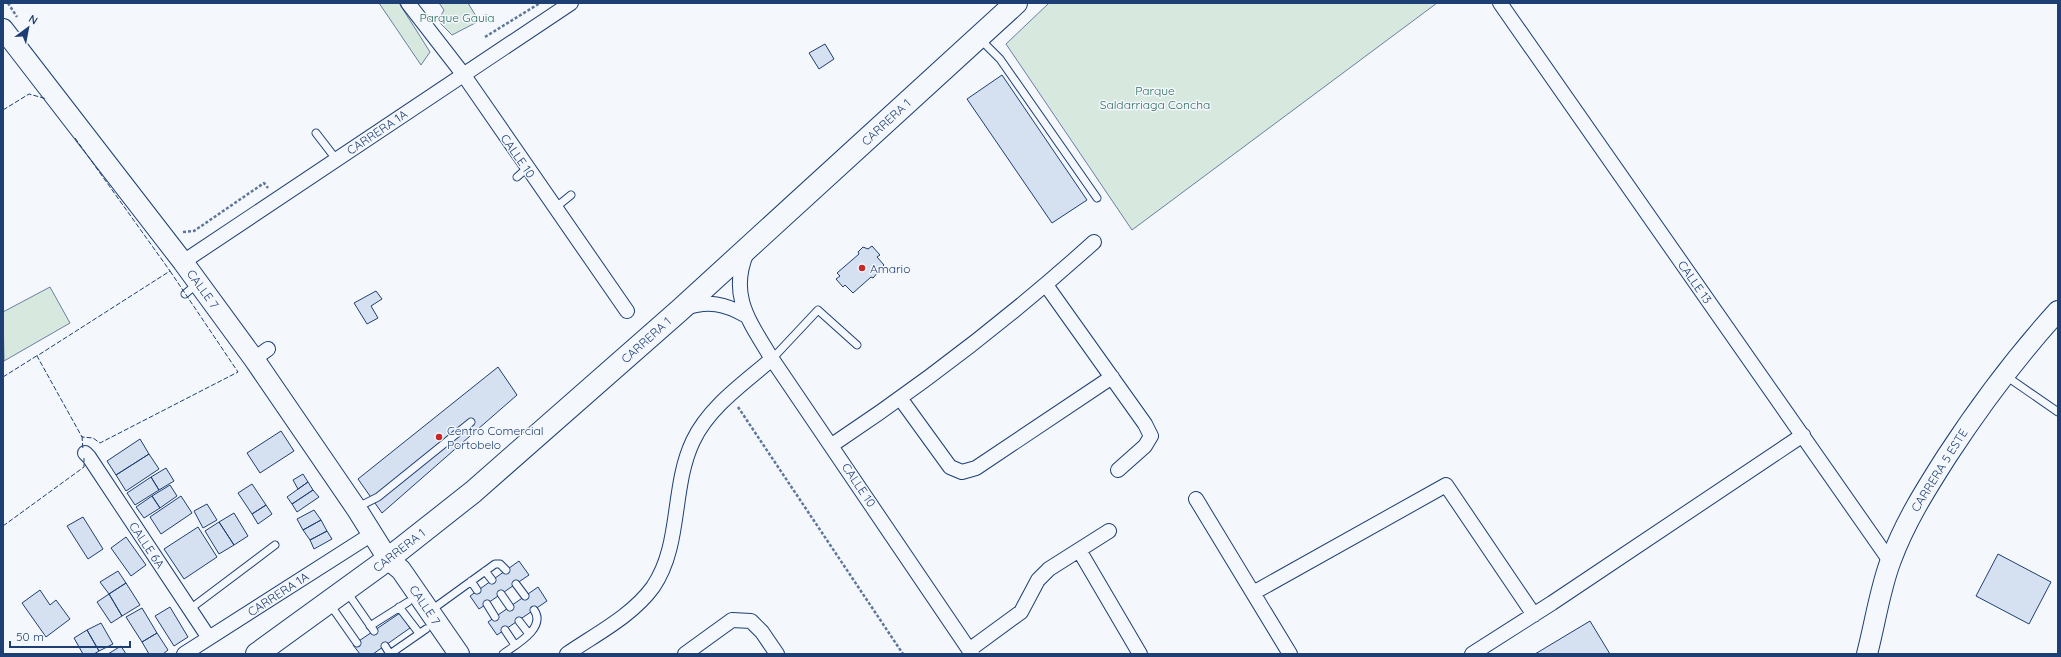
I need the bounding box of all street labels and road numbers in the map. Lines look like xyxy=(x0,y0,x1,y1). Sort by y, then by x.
street label: CARRERA 1 xyxy=(858,95,914,149)
street label: CARRERA 1A xyxy=(344,106,410,158)
street label: CALLE 10 xyxy=(498,131,538,181)
street label: CALLE 13 xyxy=(1675,258,1715,306)
street label: CALLE 7 xyxy=(184,267,222,311)
street label: CARRERA 1 xyxy=(618,314,674,366)
street label: CARRERA 5 ESTE xyxy=(1907,426,1971,514)
street label: CALLE 10 xyxy=(839,460,879,510)
street label: CALLE 6A xyxy=(126,519,168,571)
street label: CARRERA 1 xyxy=(370,525,428,575)
street label: CARRERA 1A xyxy=(245,569,312,619)
street label: CALLE 7 xyxy=(406,582,444,628)

